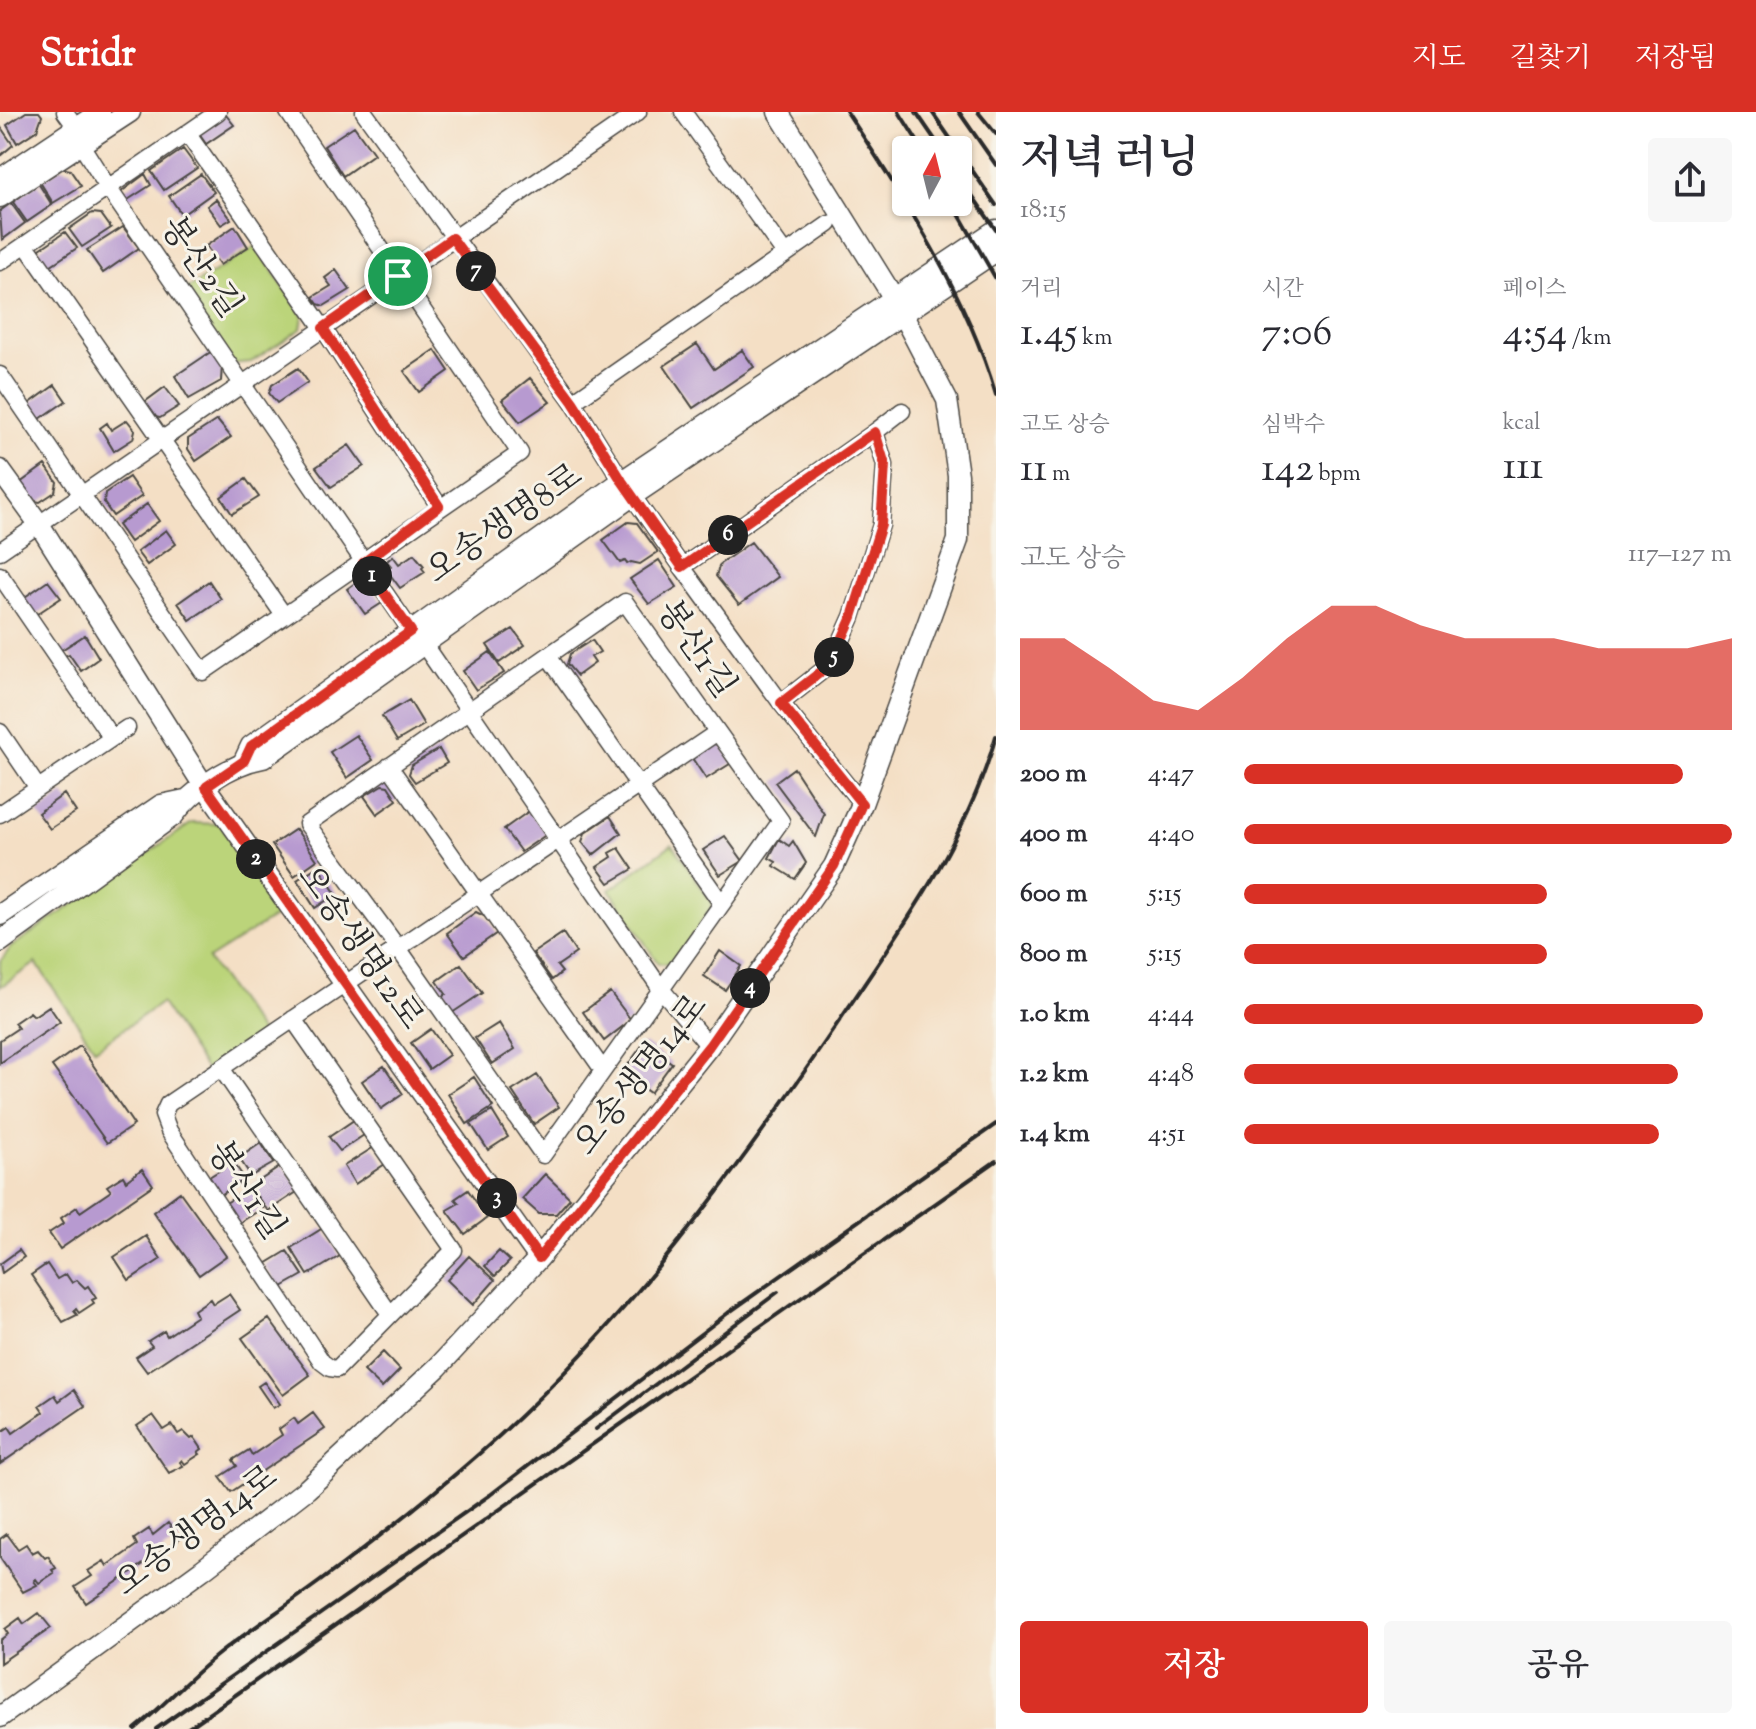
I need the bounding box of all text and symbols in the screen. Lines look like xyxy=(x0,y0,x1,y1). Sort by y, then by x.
text: Stridr xyxy=(40,29,136,83)
text: 지도 xyxy=(1412,39,1466,79)
text: 길찾기 xyxy=(1510,39,1591,79)
text: 저장됨 xyxy=(1635,39,1716,79)
text: 저녁 러닝 xyxy=(1020,130,1199,193)
north arrow xyxy=(892,136,972,216)
map controls xyxy=(892,136,972,216)
button: share xyxy=(1648,138,1732,222)
text: 18:15 xyxy=(1020,192,1066,229)
street label: 봉산2길 xyxy=(147,207,253,329)
pin xyxy=(364,242,432,310)
pin: 7 xyxy=(456,251,496,291)
icon: arrive xyxy=(376,254,420,298)
text: 7 xyxy=(470,255,482,287)
text: 거리 xyxy=(1020,274,1063,306)
text: 시간 xyxy=(1261,274,1304,306)
text: 페이스 xyxy=(1503,274,1566,306)
text: 1.45 xyxy=(1020,306,1078,363)
text: 7:06 xyxy=(1261,306,1332,363)
text: 4:54 xyxy=(1503,306,1567,363)
text: km xyxy=(1078,323,1112,355)
text: /km xyxy=(1567,323,1612,355)
text: kcal xyxy=(1503,408,1540,440)
text: 고도 상승 xyxy=(1020,410,1110,442)
text: 심박수 xyxy=(1261,410,1325,442)
text: 111 xyxy=(1503,440,1543,497)
text: 11 xyxy=(1020,442,1047,499)
text: 142 xyxy=(1261,442,1314,499)
street label: 오송생명8로 xyxy=(417,453,593,597)
text: m xyxy=(1047,459,1070,491)
text: bpm xyxy=(1314,459,1361,491)
pin: 6 xyxy=(708,515,748,555)
text: 6 xyxy=(723,519,733,551)
text: 117–127 m xyxy=(1628,536,1732,573)
text: 고도 상승 xyxy=(1020,541,1126,578)
pin: 1 xyxy=(352,556,392,596)
text: 1 xyxy=(368,560,376,592)
street label: 봉산1길 xyxy=(643,591,747,709)
pin: 5 xyxy=(814,637,854,677)
text: 5 xyxy=(830,641,838,673)
text: 200 m xyxy=(1020,756,1087,793)
text: 4:47 xyxy=(1148,756,1194,793)
text: 400 m xyxy=(1020,816,1087,853)
text: 4:40 xyxy=(1148,816,1195,853)
pin: 2 xyxy=(236,839,276,879)
text: 2 xyxy=(251,843,261,875)
street label: 오송생명12로 xyxy=(284,855,434,1041)
text: 600 m xyxy=(1020,876,1087,913)
text: 5:15 xyxy=(1148,876,1181,913)
text: 800 m xyxy=(1020,936,1088,973)
text: 5:15 xyxy=(1148,936,1181,973)
pin: 4 xyxy=(730,968,770,1008)
text: 4 xyxy=(744,972,756,1004)
street label: 오송생명14로 xyxy=(563,985,721,1167)
text: 1.0 km xyxy=(1020,996,1090,1033)
text: 4:44 xyxy=(1148,996,1194,1033)
text: 1.2 km xyxy=(1020,1056,1089,1093)
text: 4:48 xyxy=(1148,1056,1194,1093)
text: 1.4 km xyxy=(1020,1116,1090,1153)
text: 4:51 xyxy=(1148,1116,1186,1153)
street label: 봉산1길 xyxy=(194,1132,296,1250)
pin: 3 xyxy=(477,1178,517,1218)
text: 3 xyxy=(493,1182,501,1214)
street label: 오송생명14로 xyxy=(105,1454,289,1610)
button: 저장 xyxy=(1020,1621,1368,1713)
button: 공유 xyxy=(1384,1621,1732,1713)

